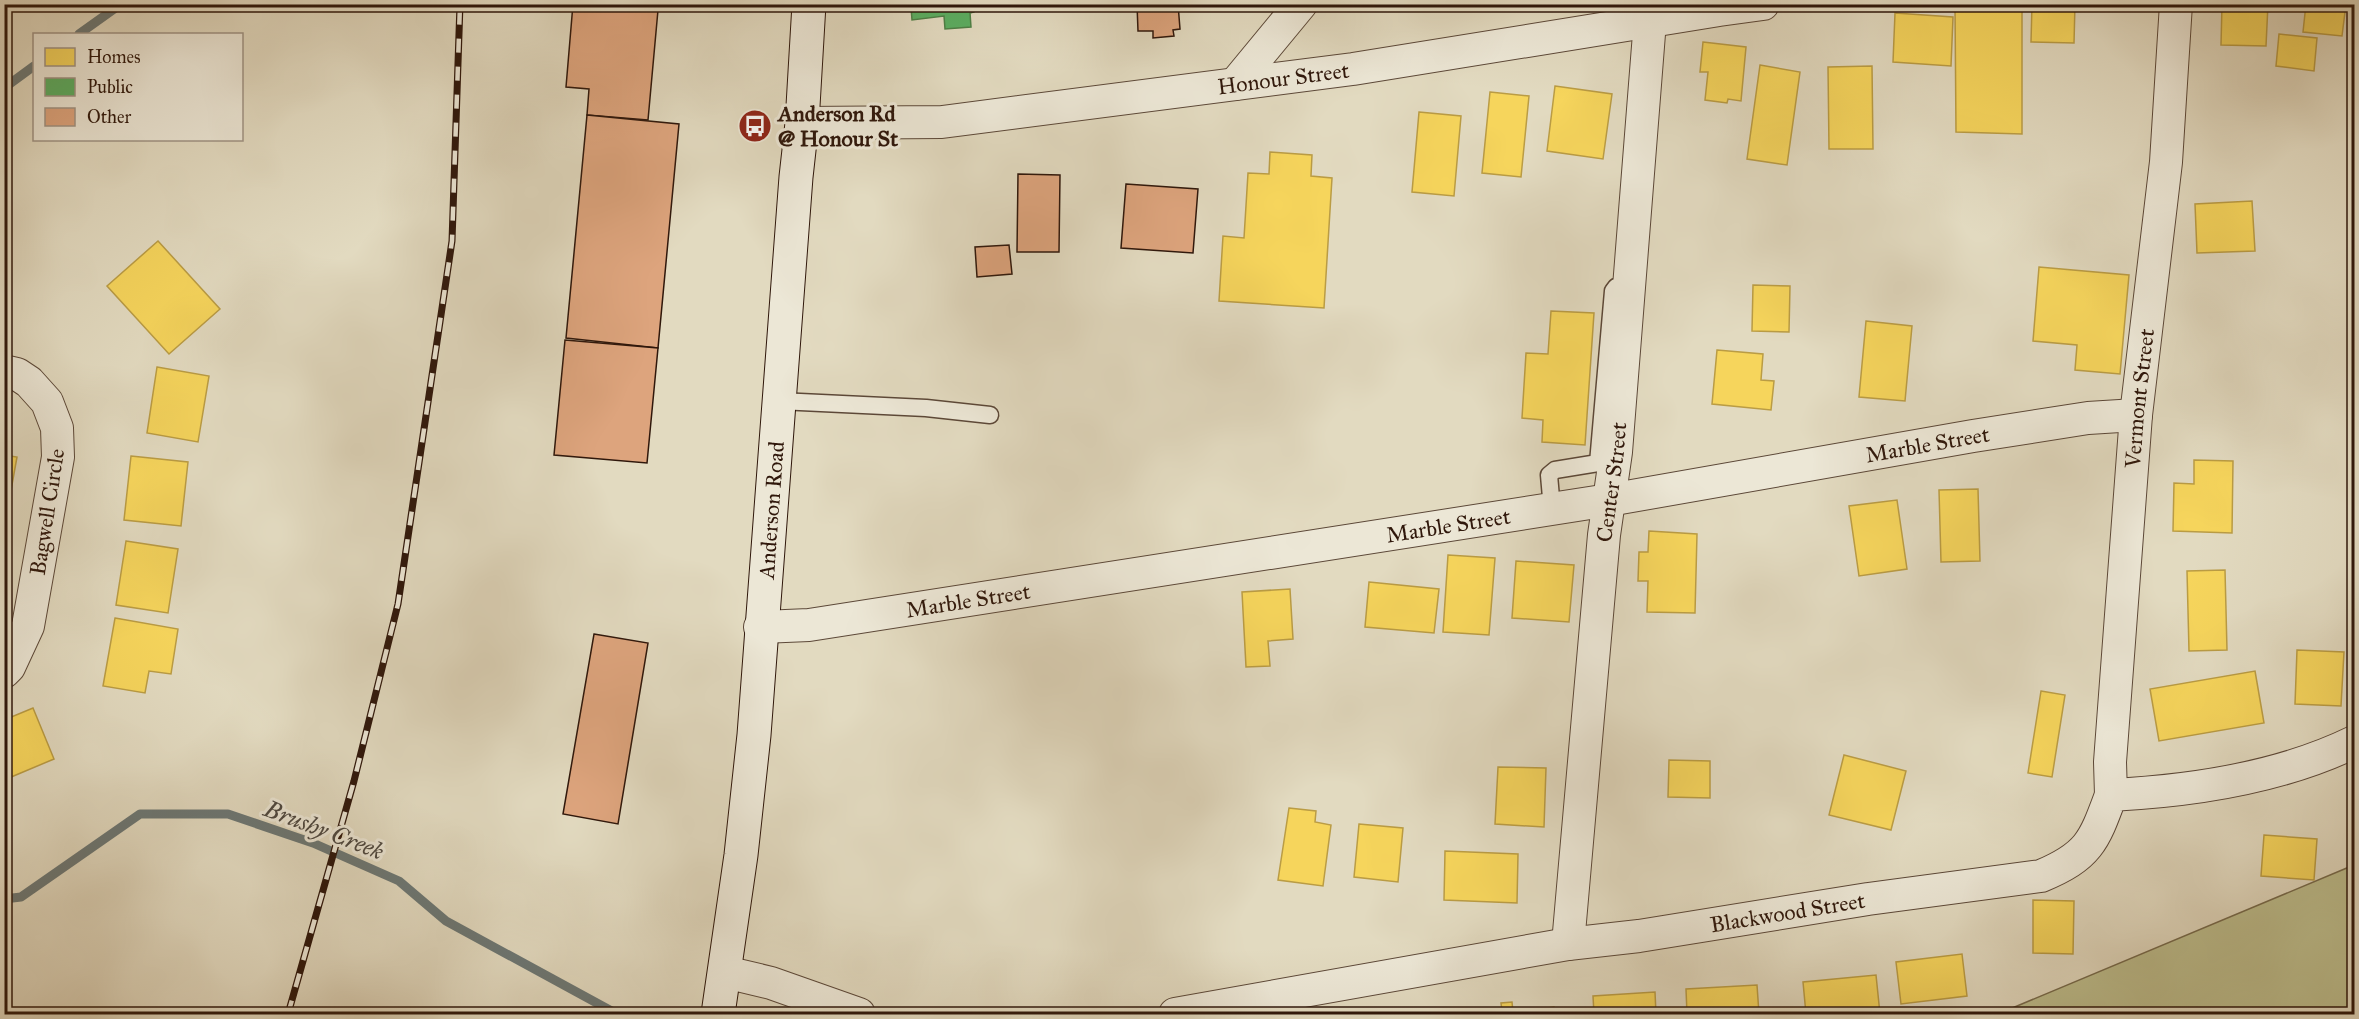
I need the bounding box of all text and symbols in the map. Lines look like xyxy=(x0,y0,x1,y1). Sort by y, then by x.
legend xyxy=(33,33,243,141)
text: Homes xyxy=(87,46,141,68)
street label: Honour Street xyxy=(1216,56,1351,100)
text: Public xyxy=(87,76,133,98)
place label: Anderson Rd @ Honour St xyxy=(776,100,898,152)
text: Other xyxy=(87,106,132,128)
bus stop icon: Anderson Rd @ Honour St xyxy=(737,108,773,144)
street label: Vermont Street xyxy=(2119,327,2160,470)
street label: Marble Street xyxy=(1863,420,1991,468)
street label: Center Street xyxy=(1590,421,1632,544)
street label: Anderson Road xyxy=(752,440,790,581)
street label: Bagwell Circle xyxy=(24,447,70,577)
street label: Marble Street xyxy=(1384,502,1512,548)
street label: Marble Street xyxy=(904,577,1032,623)
water label: Brushy Creek xyxy=(259,793,388,867)
street label: Blackwood Street xyxy=(1708,886,1867,938)

